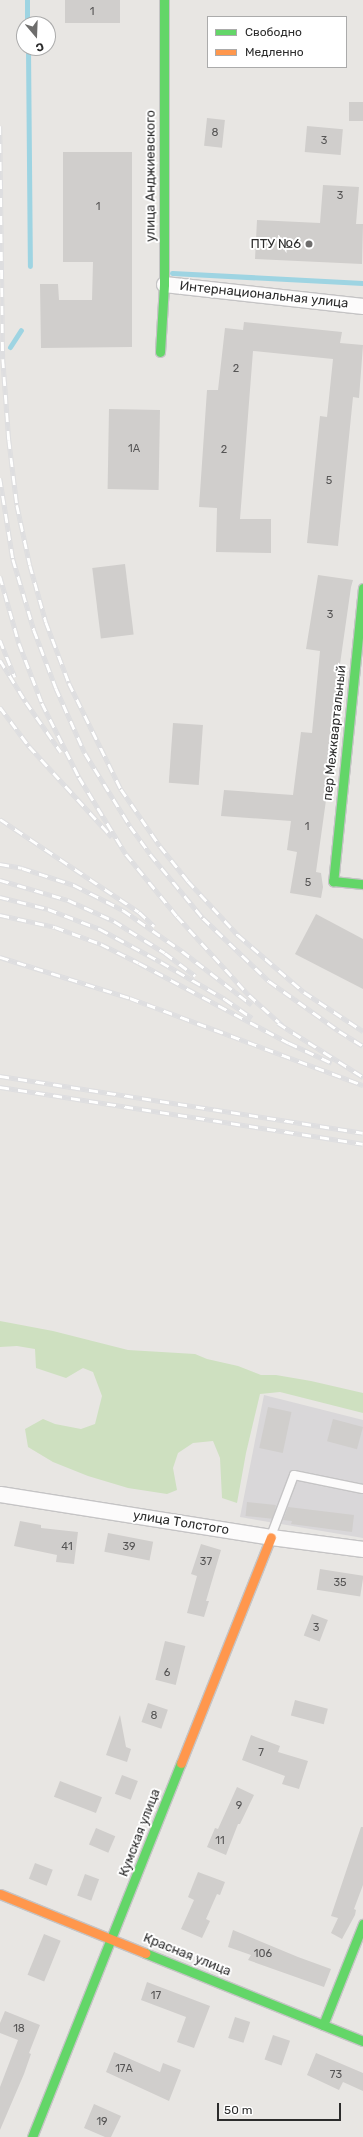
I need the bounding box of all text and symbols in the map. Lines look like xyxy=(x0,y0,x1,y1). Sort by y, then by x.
house number: 1 xyxy=(90,5,94,19)
north arrow xyxy=(16,16,56,56)
legend xyxy=(207,16,347,68)
text: Свободно xyxy=(245,25,302,39)
text: С xyxy=(34,39,46,54)
text: Медленно xyxy=(245,45,304,59)
street label: улица Анджиевского xyxy=(143,110,159,242)
house number: 8 xyxy=(212,126,218,140)
house number: 3 xyxy=(321,134,327,148)
house number: 3 xyxy=(337,189,343,203)
house number: 1 xyxy=(96,200,100,214)
place label: ПТУ №6 xyxy=(250,236,301,252)
marker: ПТУ №6 xyxy=(304,239,314,249)
street label: Интернациональная улица xyxy=(179,278,349,312)
house number: 2 xyxy=(233,362,239,376)
house number: 1А xyxy=(128,442,140,456)
house number: 2 xyxy=(221,443,227,457)
house number: 5 xyxy=(326,474,332,488)
house number: 3 xyxy=(327,608,333,622)
street label: пер Межквартальный xyxy=(320,665,350,801)
house number: 1 xyxy=(305,820,309,834)
house number: 5 xyxy=(305,876,311,890)
street label: улица Толстого xyxy=(132,1508,230,1538)
house number: 41 xyxy=(61,1540,73,1554)
house number: 39 xyxy=(122,1540,136,1554)
house number: 37 xyxy=(200,1555,212,1569)
house number: 35 xyxy=(333,1576,347,1590)
house number: 3 xyxy=(313,1621,319,1635)
house number: 6 xyxy=(164,1666,170,1680)
house number: 8 xyxy=(151,1709,157,1723)
house number: 7 xyxy=(258,1746,264,1760)
street label: Кумская улица xyxy=(116,1787,164,1879)
house number: 9 xyxy=(236,1799,242,1813)
house number: 11 xyxy=(215,1834,225,1848)
street label: Красная улица xyxy=(141,1930,233,1980)
house number: 106 xyxy=(254,1947,272,1961)
house number: 17 xyxy=(151,1989,161,2003)
house number: 18 xyxy=(13,2022,25,2036)
house number: 17А xyxy=(115,2062,133,2076)
house number: 73 xyxy=(330,2068,342,2082)
scale bar xyxy=(219,2095,343,2121)
text: 50 m xyxy=(224,2103,252,2117)
house number: 19 xyxy=(96,2115,108,2129)

